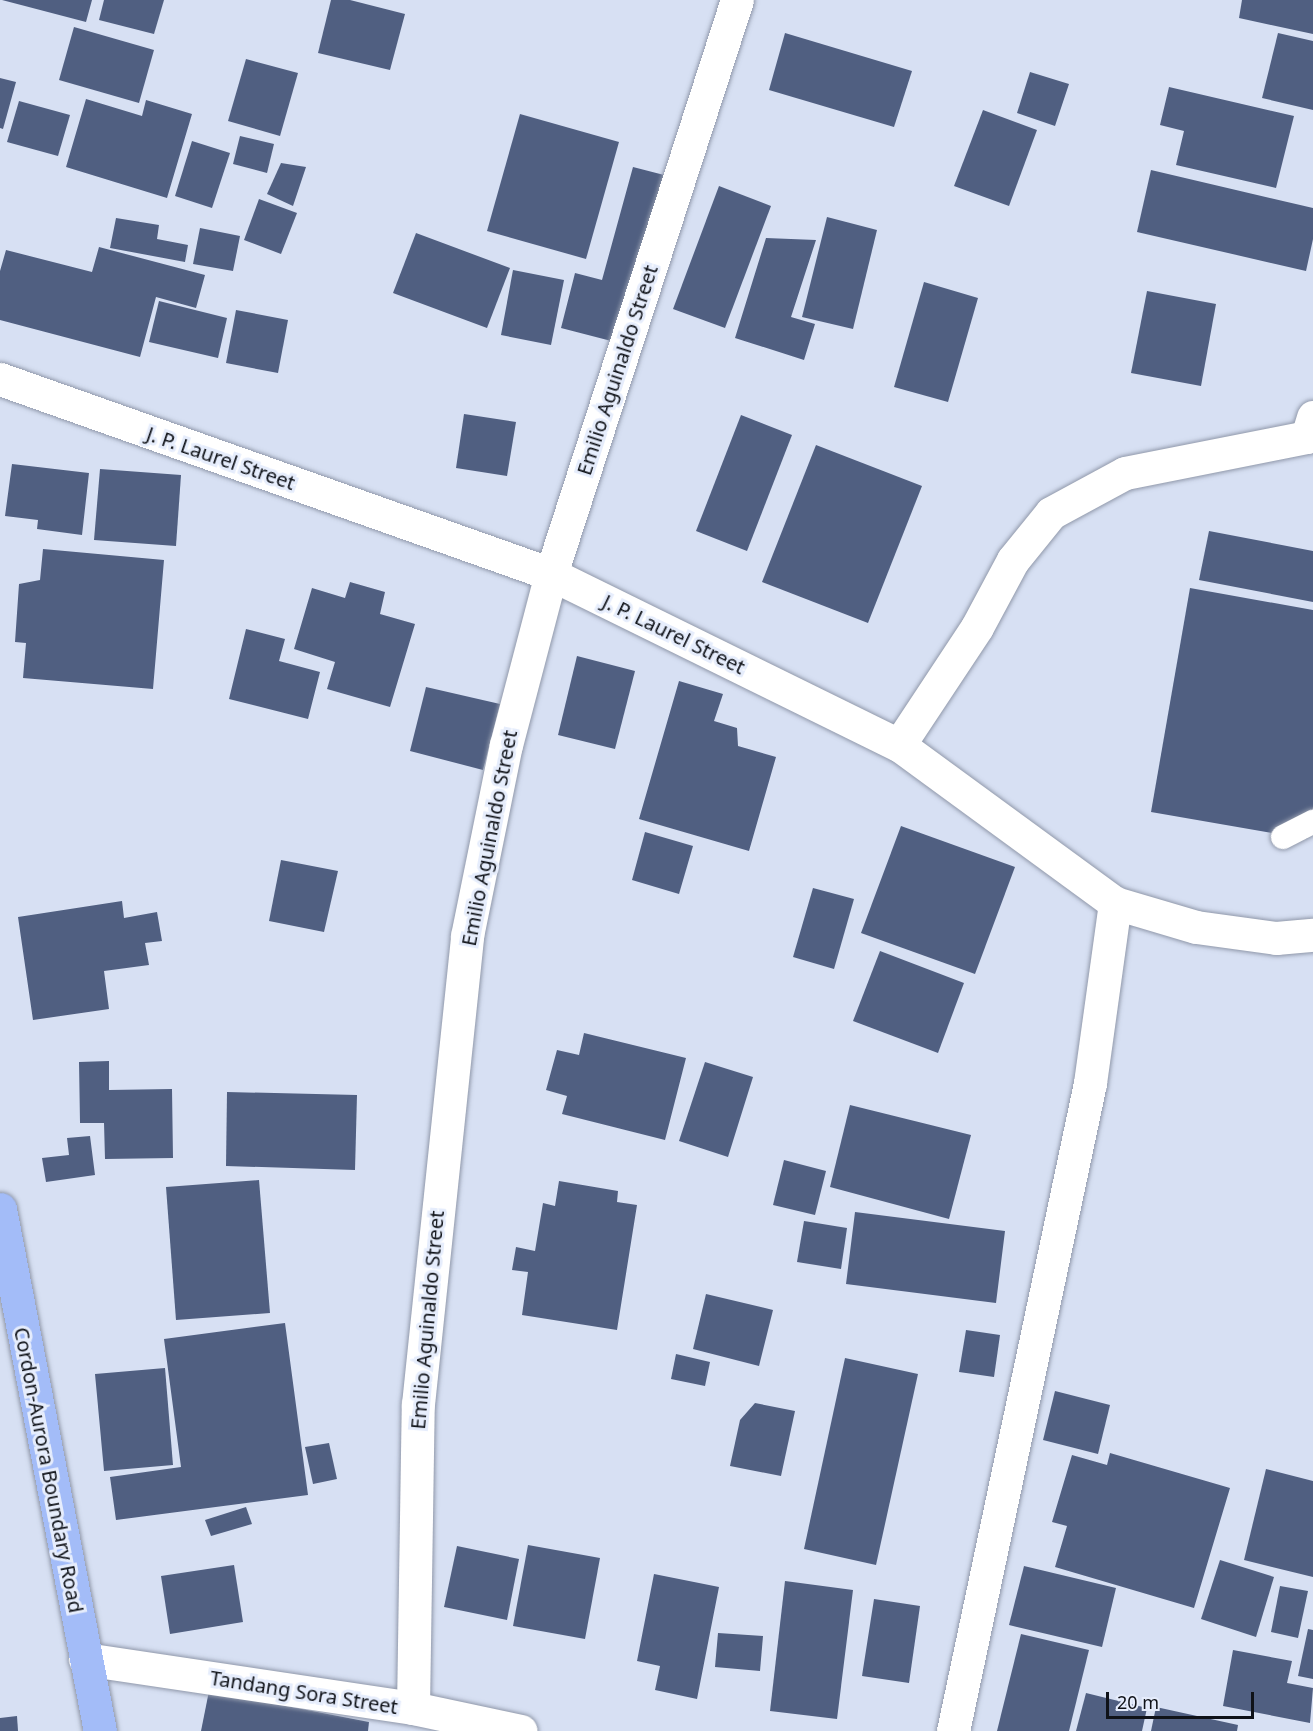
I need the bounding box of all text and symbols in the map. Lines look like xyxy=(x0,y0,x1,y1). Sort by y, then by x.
street label: Emilio Aguinaldo Street xyxy=(572,262,662,478)
street label: J. P. Laurel Street xyxy=(144,421,298,495)
street label: J. P. Laurel Street xyxy=(599,589,749,679)
street label: Emilio Aguinaldo Street xyxy=(456,728,522,948)
street label: Emilio Aguinaldo Street xyxy=(405,1210,449,1430)
street label: Cordon-Aurora Boundary Road xyxy=(10,1325,88,1615)
street label: Tandang Sora Street xyxy=(208,1665,400,1719)
scale bar xyxy=(1109,1680,1258,1718)
text: 20 m xyxy=(1117,1690,1159,1714)

